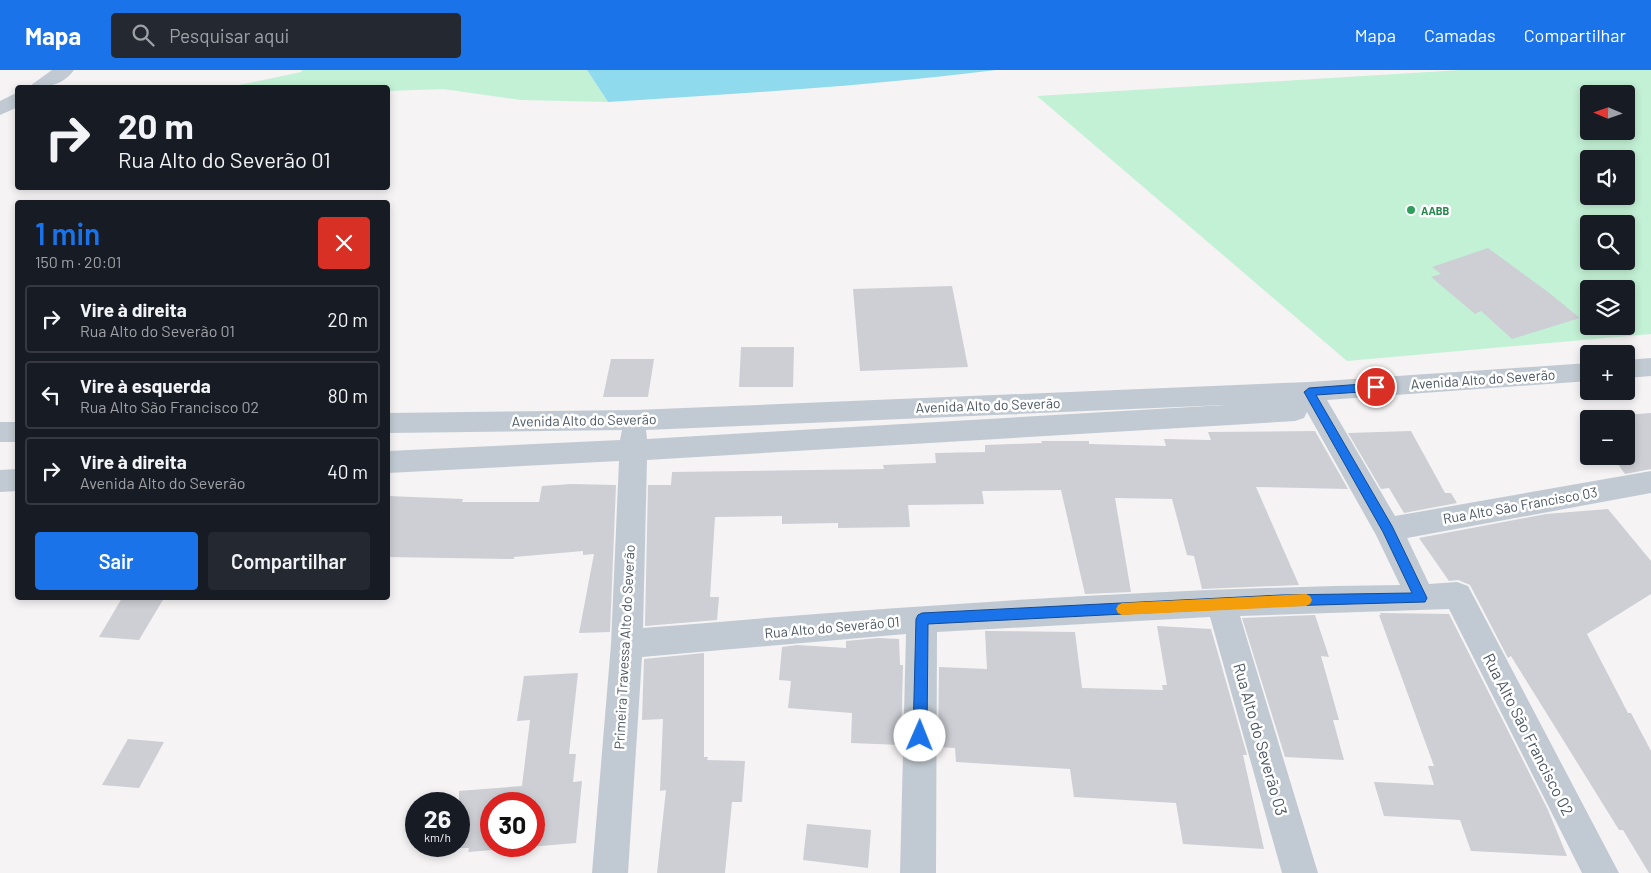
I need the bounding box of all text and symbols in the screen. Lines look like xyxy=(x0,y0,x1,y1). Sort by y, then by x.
search box xyxy=(111,13,461,58)
text: Mapa xyxy=(25,21,81,50)
icon: search xyxy=(129,21,157,49)
text: Pesquisar aqui xyxy=(169,24,289,47)
text: Mapa xyxy=(1355,24,1396,46)
text: Camadas xyxy=(1424,24,1496,46)
text: Compartilhar xyxy=(1524,24,1626,46)
north arrow xyxy=(1580,85,1635,140)
map controls xyxy=(1580,85,1635,465)
text: 20 m xyxy=(118,104,194,146)
icon: right xyxy=(35,105,100,170)
text: Rua Alto do Severão 01 xyxy=(118,146,331,172)
button: sound xyxy=(1580,150,1635,205)
marker: AABB xyxy=(1405,204,1417,216)
place label: AABB xyxy=(1421,204,1450,217)
text: 1 min xyxy=(35,215,100,251)
button: search xyxy=(1580,215,1635,270)
button: close xyxy=(318,217,370,269)
text: 150 m · 20:01 xyxy=(35,252,121,271)
button: layers xyxy=(1580,280,1635,335)
text: Vire à direita xyxy=(80,298,187,321)
icon: right xyxy=(37,305,65,333)
text: 20 m xyxy=(328,308,368,331)
text: Rua Alto do Severão 01 xyxy=(80,321,235,340)
button: + xyxy=(1580,345,1635,400)
street label: Avenida Alto do Severão xyxy=(1410,365,1556,393)
pin xyxy=(1355,366,1397,408)
icon: arrive xyxy=(1362,373,1390,401)
text: Vire à esquerda xyxy=(80,374,211,397)
icon: left xyxy=(37,381,65,409)
text: 80 m xyxy=(328,384,368,407)
street label: Avenida Alto do Severão xyxy=(915,394,1061,416)
text: Rua Alto São Francisco 02 xyxy=(80,397,259,416)
street label: Avenida Alto do Severão xyxy=(511,410,657,430)
button: − xyxy=(1580,410,1635,465)
text: Vire à direita xyxy=(80,450,187,473)
icon: right xyxy=(37,457,65,485)
text: 40 m xyxy=(327,460,368,483)
text: Avenida Alto do Severão xyxy=(80,473,246,492)
street label: Rua Alto São Francisco 03 xyxy=(1441,483,1599,527)
button: Sair xyxy=(35,532,198,590)
button: Compartilhar xyxy=(208,532,370,590)
street label: Primeira Travessa Alto do Severão xyxy=(610,544,638,750)
street label: Rua Alto do Severão 01 xyxy=(764,613,900,641)
street label: Rua Alto São Francisco 02 xyxy=(1480,650,1578,818)
street label: Rua Alto do Severão 03 xyxy=(1230,661,1292,817)
position arrow xyxy=(893,709,945,761)
speed limit sign: 30 xyxy=(480,792,545,857)
text: 26 xyxy=(424,803,451,833)
text: km/h xyxy=(424,830,451,844)

